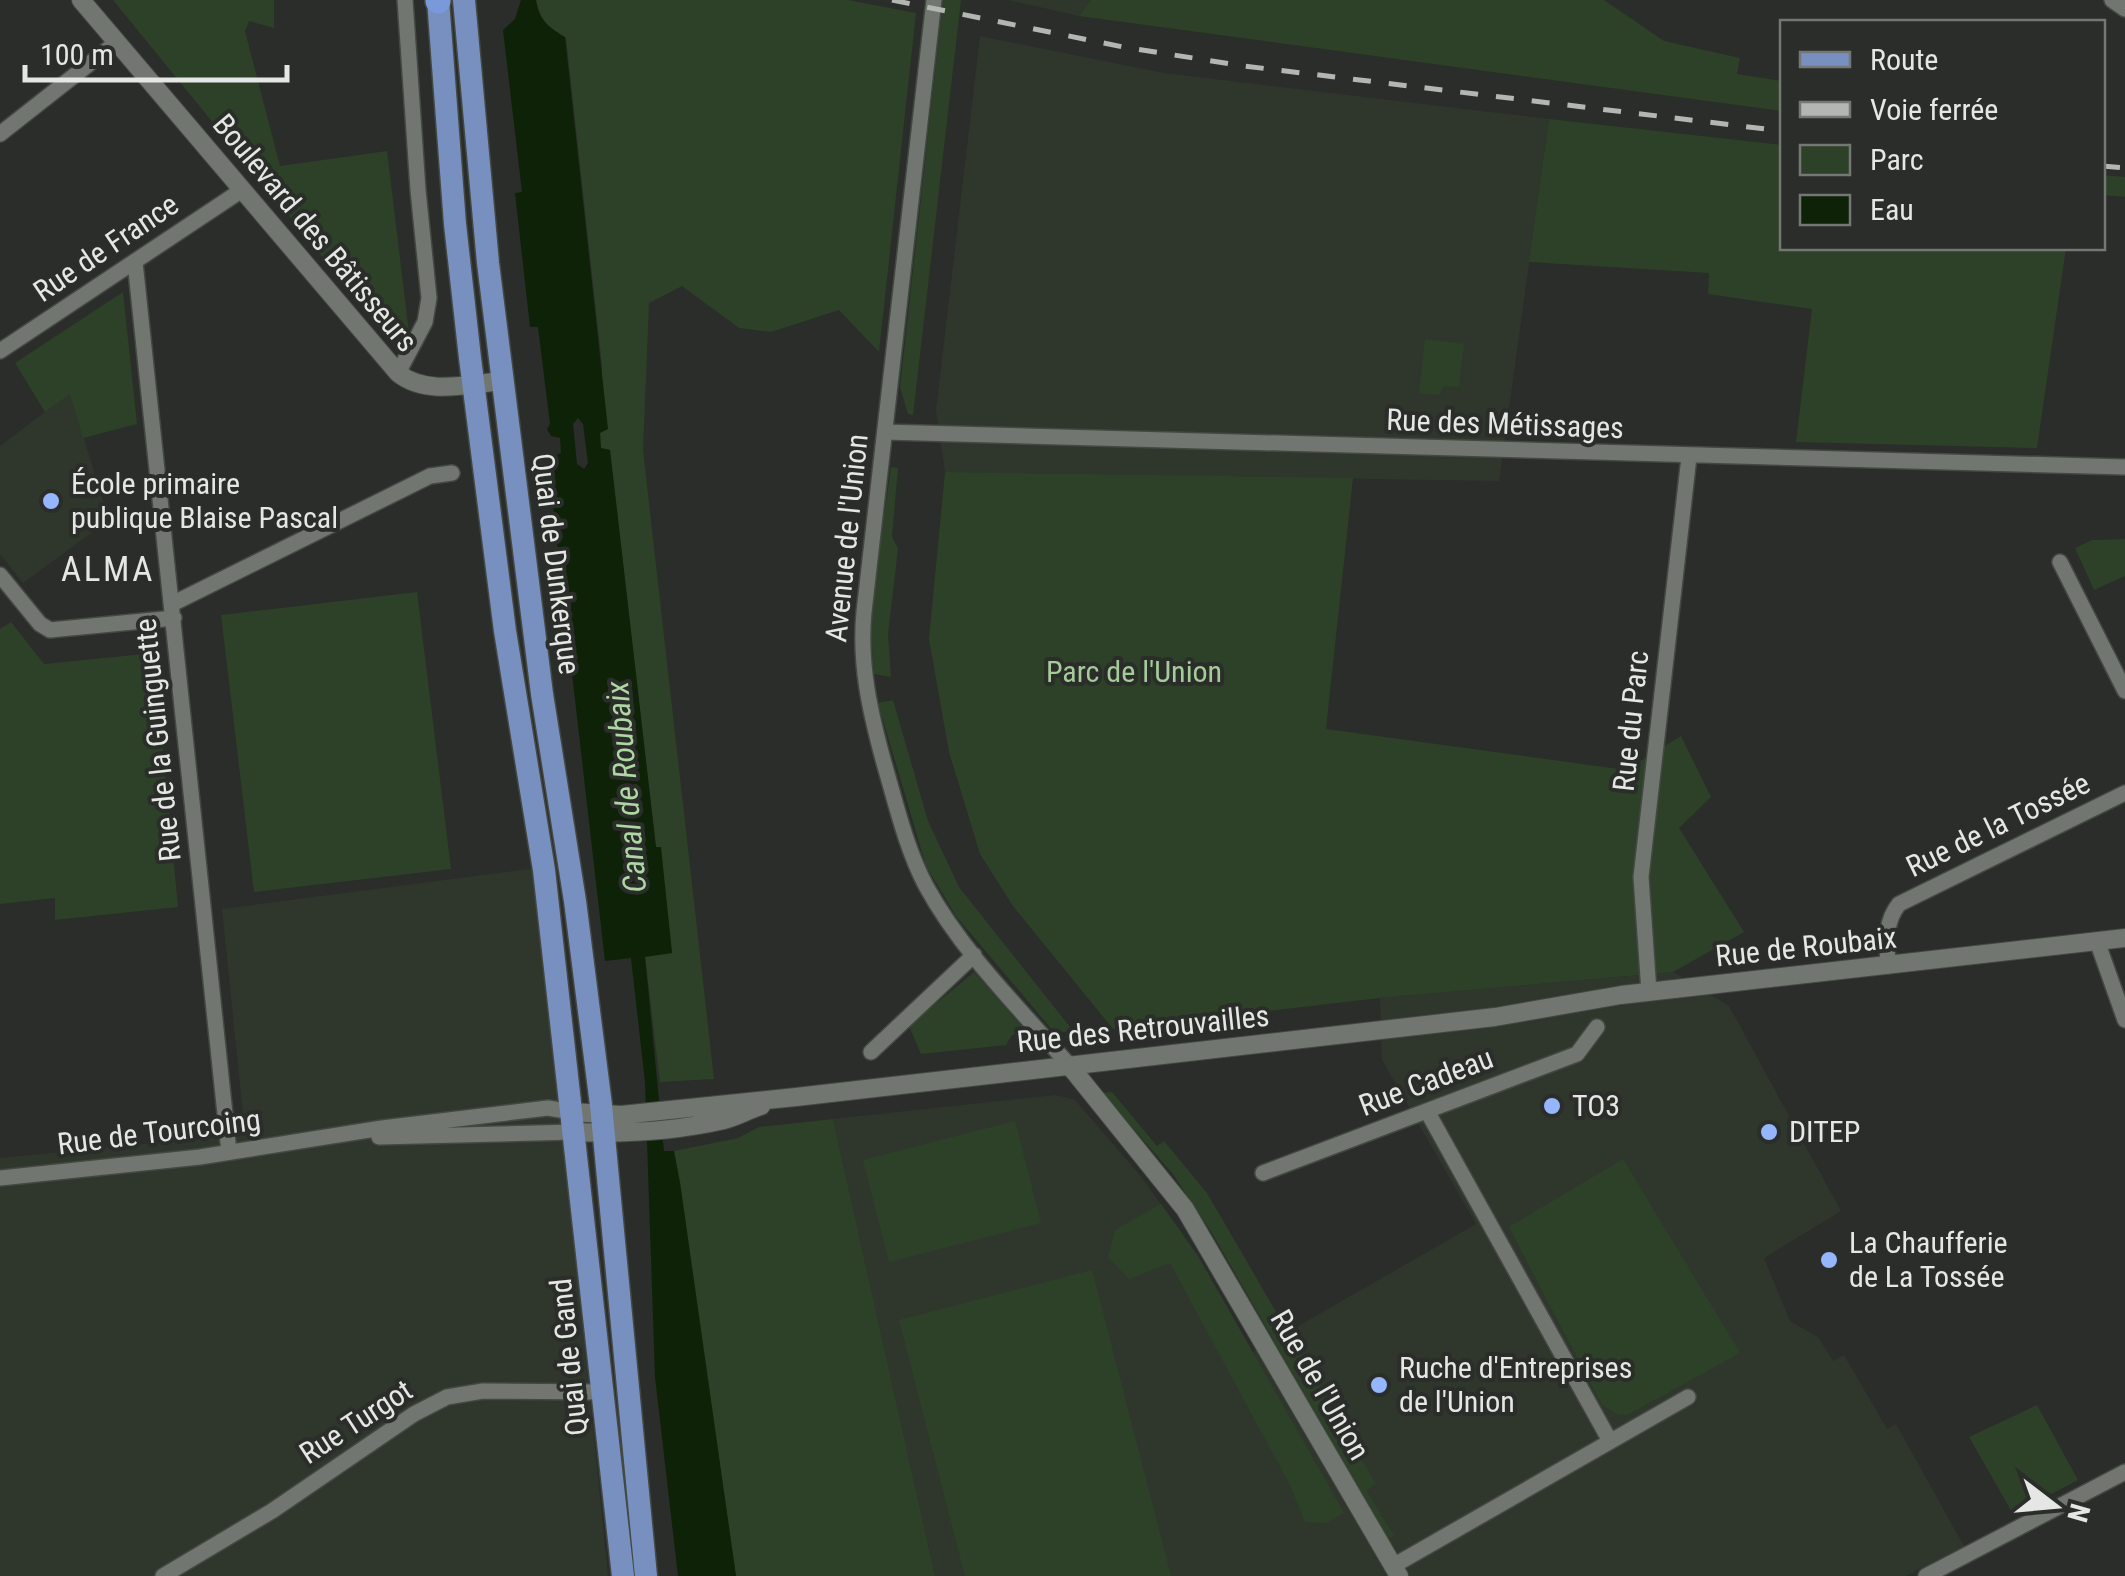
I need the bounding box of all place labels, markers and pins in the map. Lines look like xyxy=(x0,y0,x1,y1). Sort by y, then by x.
place label: École primaire publique Blaise Pascal xyxy=(71,466,338,535)
marker: École primaire publique Blaise Pascal xyxy=(40,490,62,512)
place label: TO3 xyxy=(1572,1088,1620,1123)
marker: TO3 xyxy=(1541,1095,1563,1117)
place label: DITEP xyxy=(1789,1114,1860,1149)
marker: DITEP xyxy=(1758,1121,1780,1143)
place label: La Chaufferie de La Tossée xyxy=(1849,1225,2008,1294)
marker: La Chaufferie de La Tossée xyxy=(1818,1249,1840,1271)
place label: Ruche d'Entreprises de l'Union xyxy=(1399,1350,1632,1419)
marker: Ruche d'Entreprises de l'Union xyxy=(1368,1374,1390,1396)

